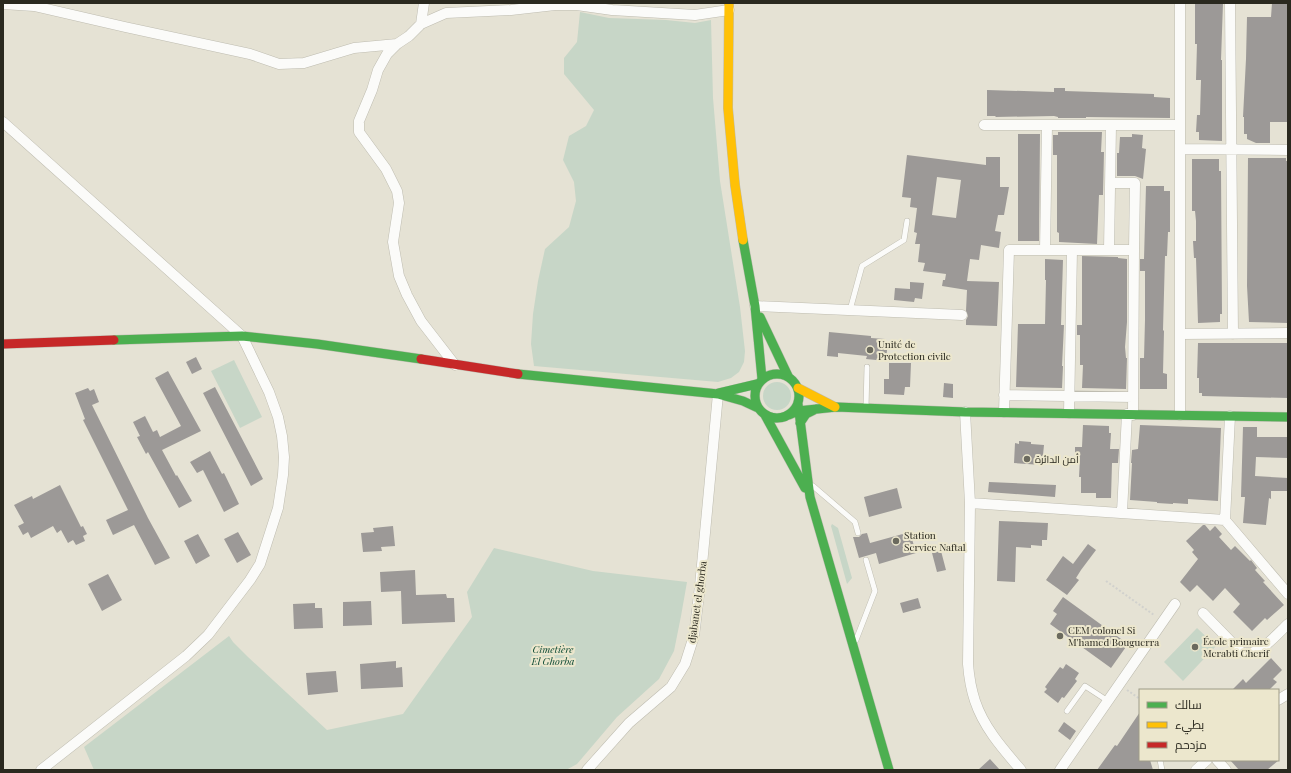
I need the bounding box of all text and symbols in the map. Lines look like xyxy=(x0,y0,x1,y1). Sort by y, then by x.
place label: Unité de Protection civile xyxy=(878,337,951,363)
marker: Unité de Protection civile xyxy=(865,345,875,355)
place label: أمن الدائرة xyxy=(1035,452,1079,466)
marker: أمن الدائرة xyxy=(1022,454,1032,464)
place label: Station Service Naftal xyxy=(904,528,966,554)
marker: Station Service Naftal xyxy=(891,536,901,546)
street label: djabanet el ghorba xyxy=(684,560,710,644)
place label: CEM colonel Si M'hamed Bouguerra xyxy=(1068,623,1159,649)
marker: CEM colonel Si M'hamed Bouguerra xyxy=(1055,631,1065,641)
place label: École primaire Merabti Cherif xyxy=(1203,634,1270,660)
park label: Cimetière El Ghorba xyxy=(531,642,574,668)
marker: École primaire Merabti Cherif xyxy=(1190,642,1200,652)
legend xyxy=(1139,689,1279,761)
text: سالك xyxy=(1175,696,1202,712)
text: بطيء xyxy=(1175,716,1204,735)
text: مزدحم xyxy=(1175,736,1207,753)

